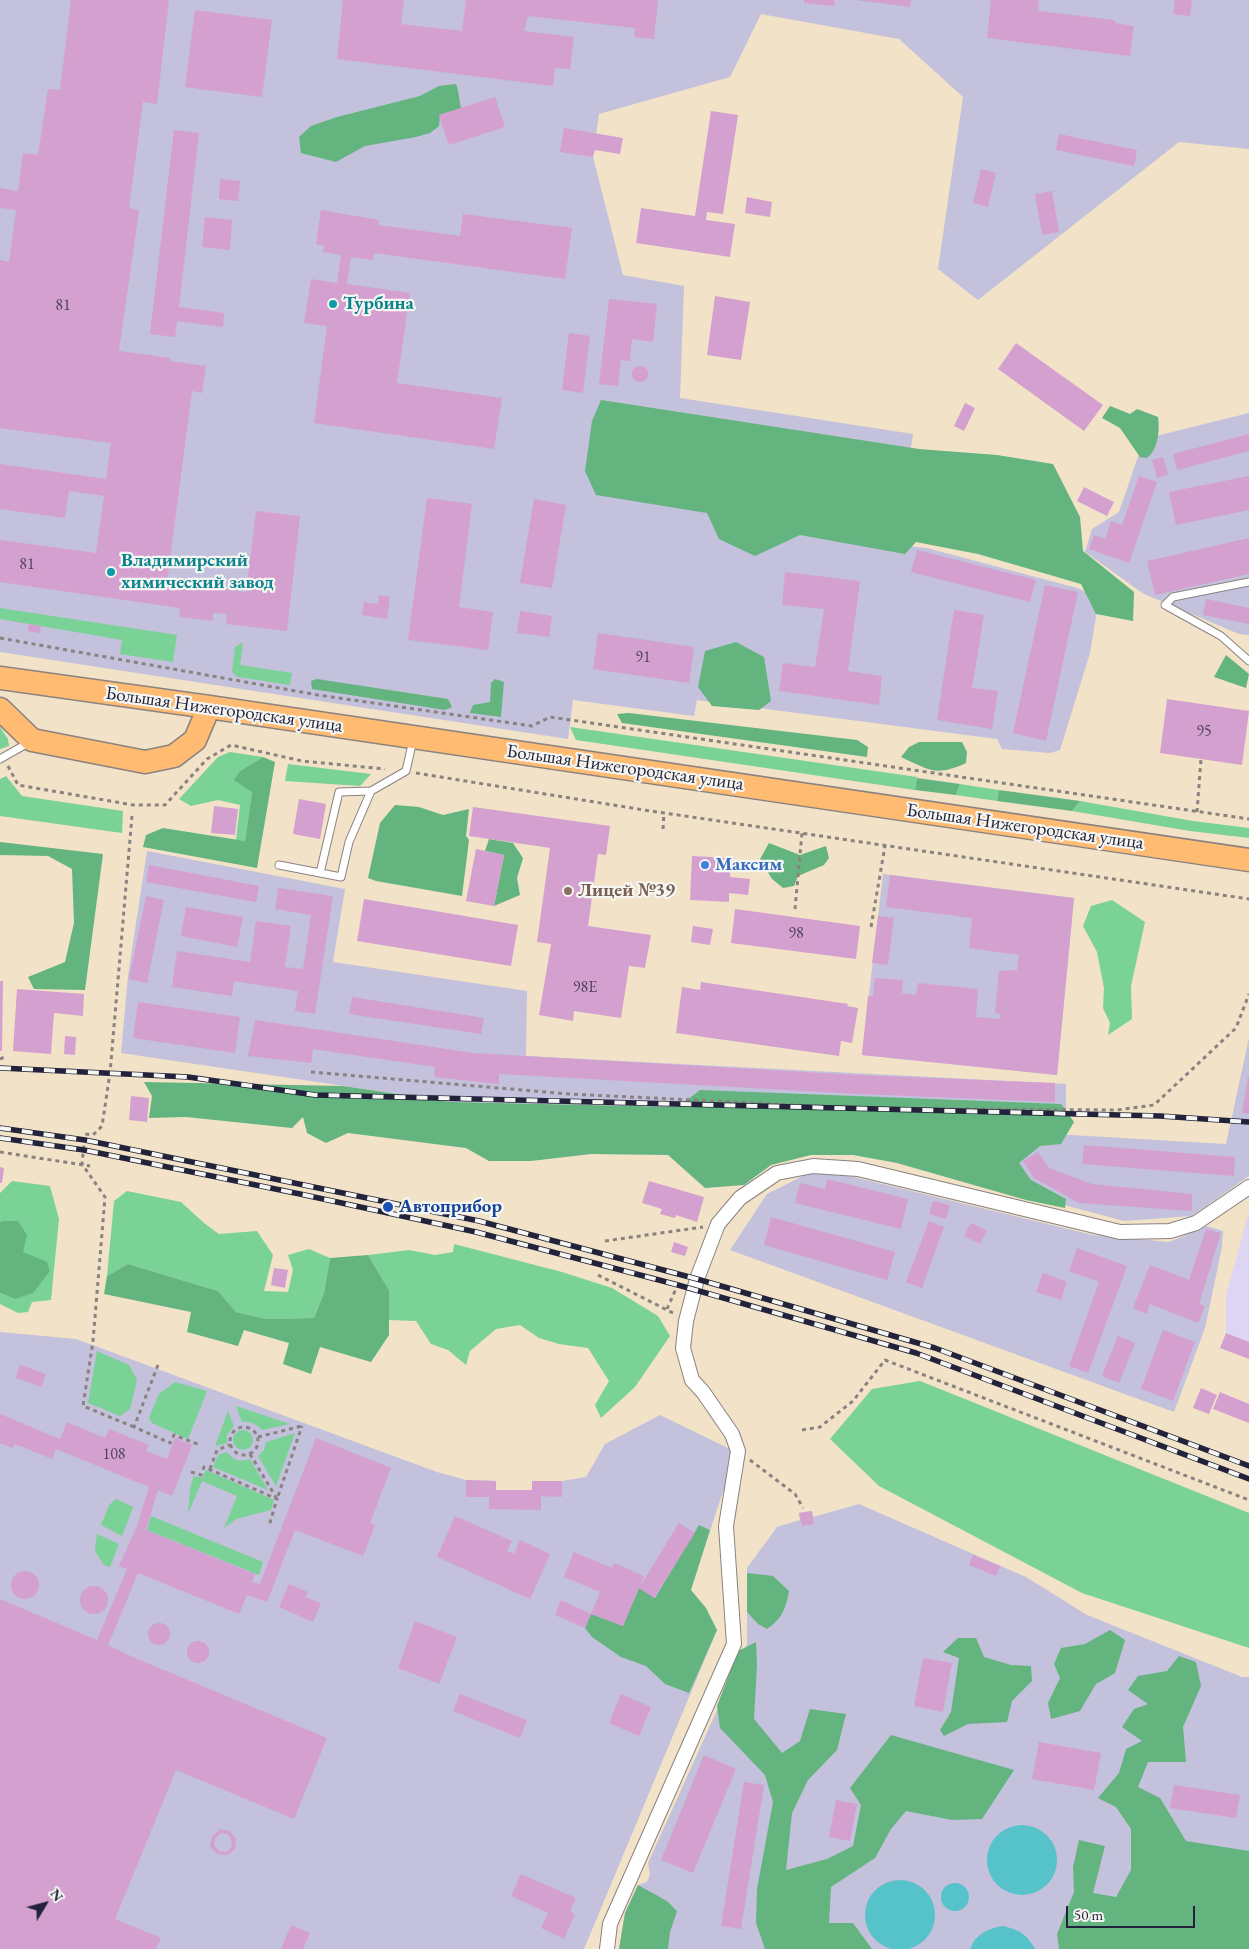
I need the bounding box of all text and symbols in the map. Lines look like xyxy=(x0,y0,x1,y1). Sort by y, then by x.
place label: Турбина xyxy=(343,293,414,315)
house number: 81 xyxy=(55,296,71,316)
marker: Турбина xyxy=(327,298,339,310)
place label: Владимирский химический завод xyxy=(121,550,274,594)
house number: 81 xyxy=(19,555,35,575)
marker: Владимирский химический завод xyxy=(105,566,117,578)
house number: 91 xyxy=(635,648,651,668)
street label: Большая Нижегородская улица xyxy=(104,682,344,738)
house number: 95 xyxy=(1196,722,1212,742)
street label: Большая Нижегородская улица xyxy=(505,740,745,796)
street label: Большая Нижегородская улица xyxy=(905,799,1145,855)
place label: Максим xyxy=(715,854,782,876)
marker: Максим xyxy=(699,859,711,871)
place label: Лицей №39 xyxy=(578,880,675,902)
marker: Лицей №39 xyxy=(562,885,574,897)
house number: 98 xyxy=(788,924,804,944)
house number: 98Е xyxy=(573,978,597,998)
place label: Автоприбор xyxy=(399,1196,502,1218)
marker: Автоприбор xyxy=(381,1200,395,1214)
house number: 108 xyxy=(102,1445,126,1465)
north arrow xyxy=(20,1879,70,1929)
text: N xyxy=(46,1885,68,1905)
scale bar xyxy=(1069,1896,1198,1928)
text: 50 m xyxy=(1074,1905,1103,1924)

